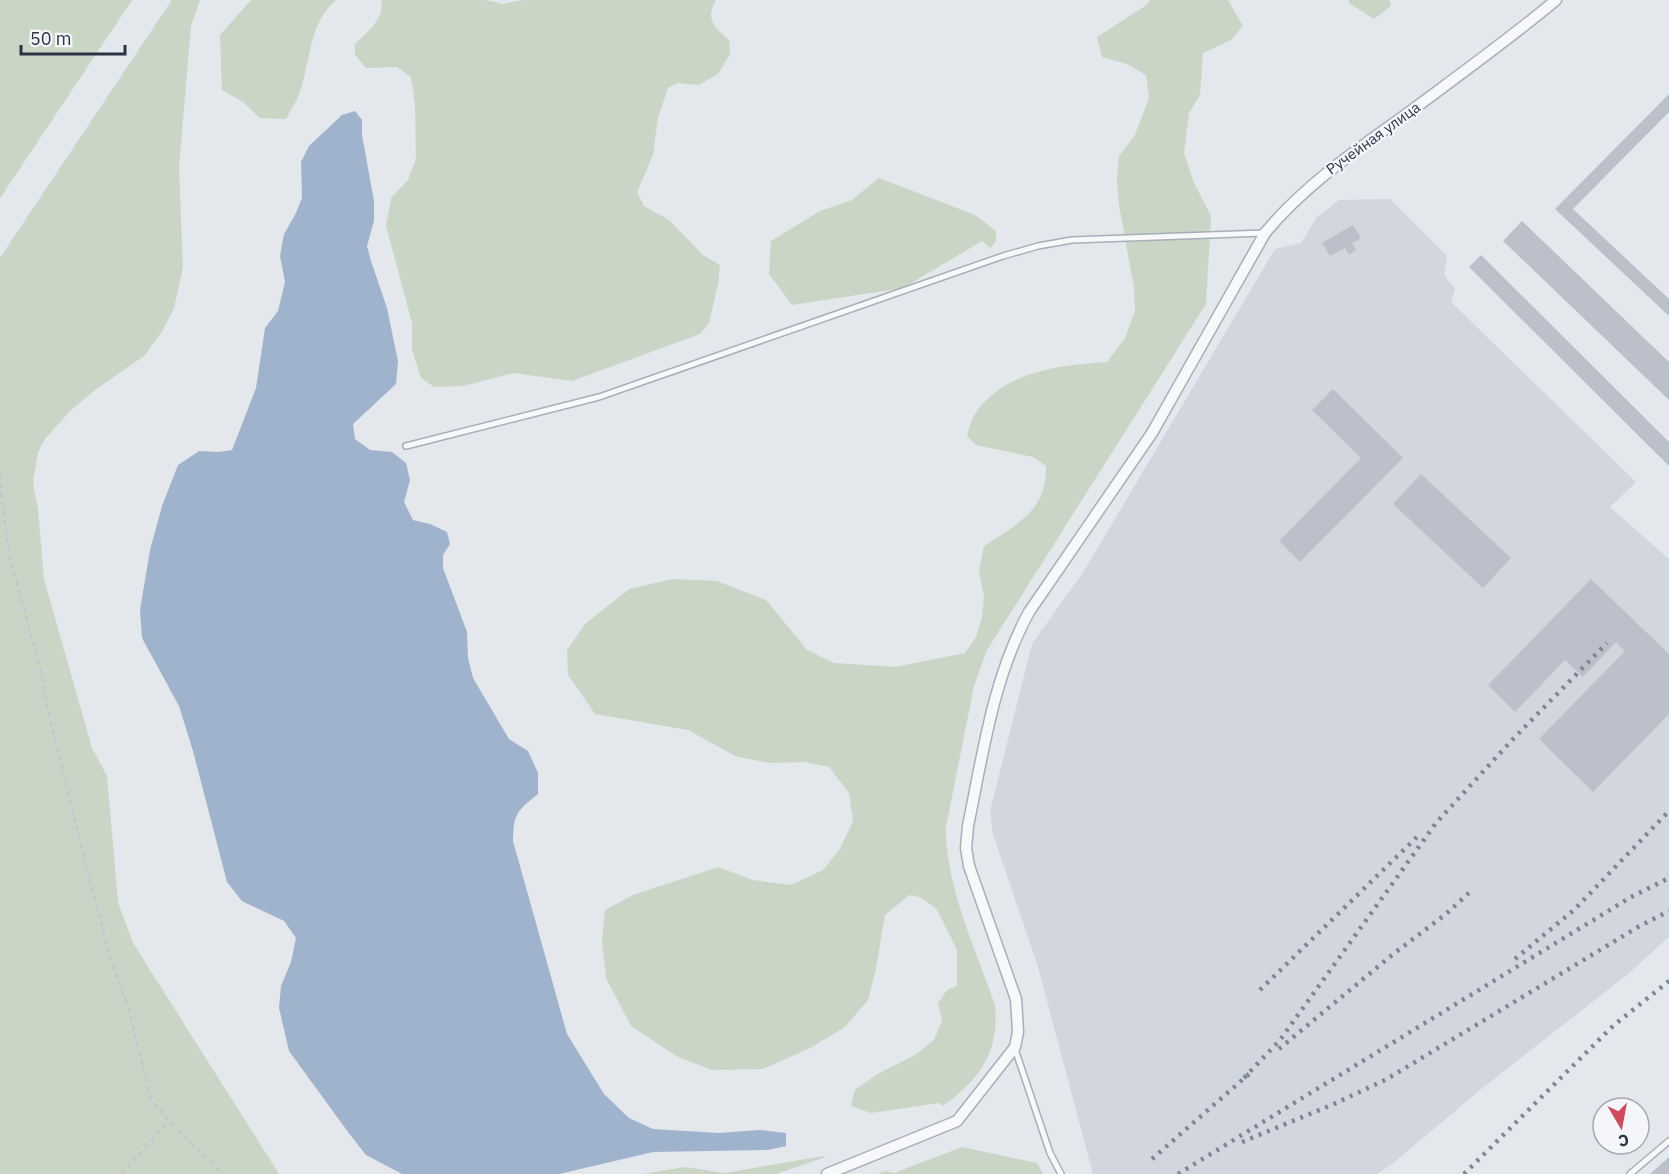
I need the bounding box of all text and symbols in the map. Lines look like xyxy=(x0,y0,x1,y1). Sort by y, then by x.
scale bar xyxy=(21,18,124,56)
text: 50 m xyxy=(30,27,72,50)
street label: Ручейная улица xyxy=(1322,97,1424,179)
north arrow xyxy=(1591,1096,1651,1156)
text: С xyxy=(1617,1130,1630,1152)

